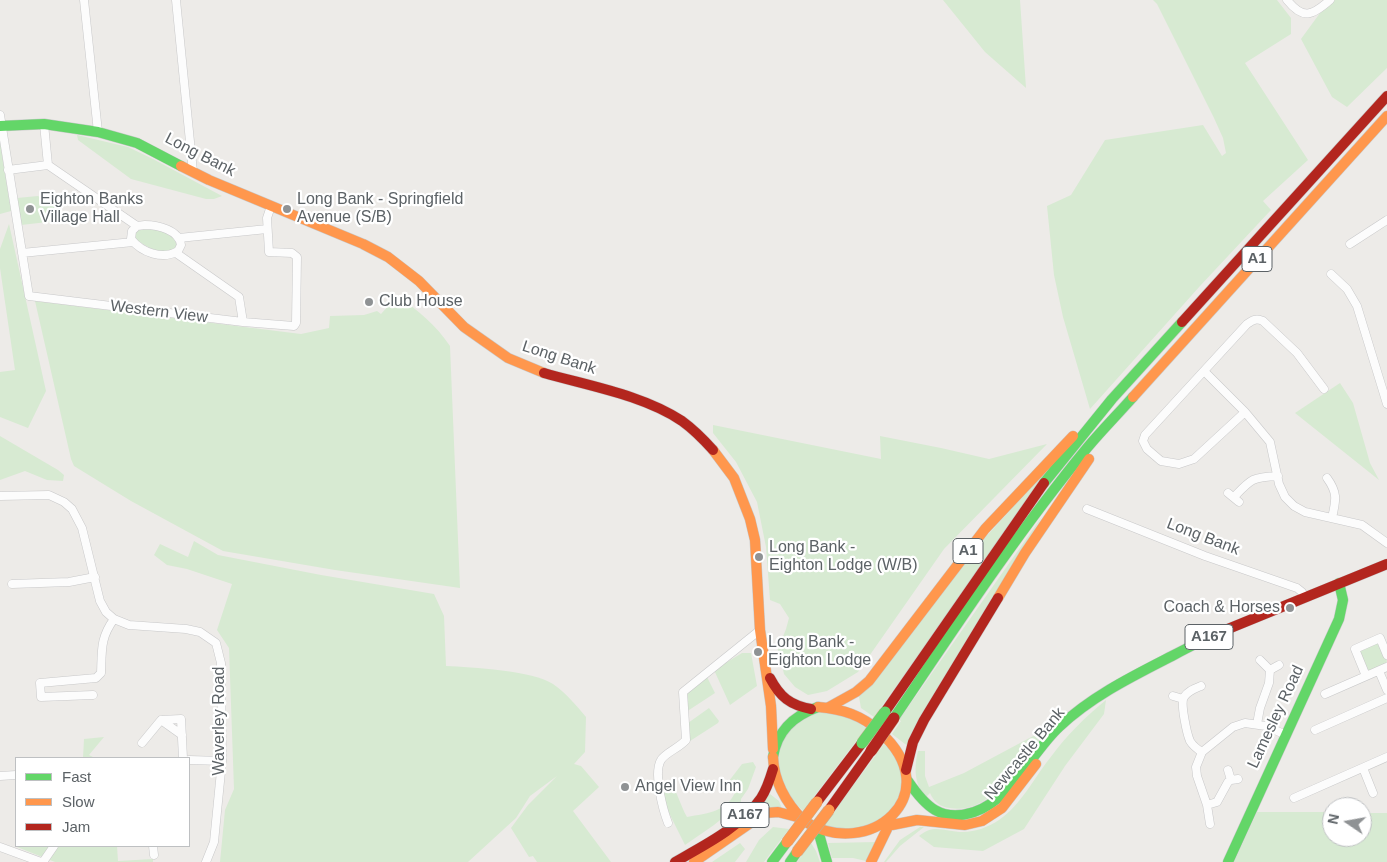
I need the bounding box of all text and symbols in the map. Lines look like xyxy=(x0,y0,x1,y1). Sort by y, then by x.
street label: Long Bank xyxy=(162,129,238,181)
place label: Eighton Banks Village Hall xyxy=(40,190,143,228)
place label: Long Bank - Springfield Avenue (S/B) xyxy=(297,190,463,228)
marker: Eighton Banks Village Hall xyxy=(24,203,36,215)
marker: Long Bank - Springfield Avenue (S/B) xyxy=(281,203,293,215)
road number: A1 xyxy=(1242,246,1272,272)
place label: Club House xyxy=(379,292,463,312)
street label: Western View xyxy=(109,296,209,328)
marker: Club House xyxy=(363,296,375,308)
street label: Long Bank xyxy=(520,337,598,379)
street label: Long Bank xyxy=(1164,514,1242,560)
place label: Long Bank - Eighton Lodge (W/B) xyxy=(769,538,918,576)
road number: A1 xyxy=(953,538,983,564)
marker: Long Bank - Eighton Lodge (W/B) xyxy=(753,551,765,563)
place label: Coach & Horses xyxy=(1164,598,1280,618)
marker: Coach & Horses xyxy=(1284,602,1296,614)
road number: A167 xyxy=(1185,624,1233,650)
place label: Long Bank - Eighton Lodge xyxy=(768,633,871,671)
marker: Long Bank - Eighton Lodge xyxy=(752,646,764,658)
street label: Lamesley Road xyxy=(1244,663,1308,771)
street label: Waverley Road xyxy=(210,667,230,775)
street label: Newcastle Bank xyxy=(981,704,1069,804)
legend xyxy=(15,757,190,847)
text: Fast xyxy=(62,768,91,785)
place label: Angel View Inn xyxy=(635,777,741,797)
marker: Angel View Inn xyxy=(619,781,631,793)
text: Slow xyxy=(62,793,95,810)
north arrow xyxy=(1322,797,1372,847)
road number: A167 xyxy=(721,802,769,828)
text: N xyxy=(1324,812,1342,826)
text: Jam xyxy=(62,818,90,835)

